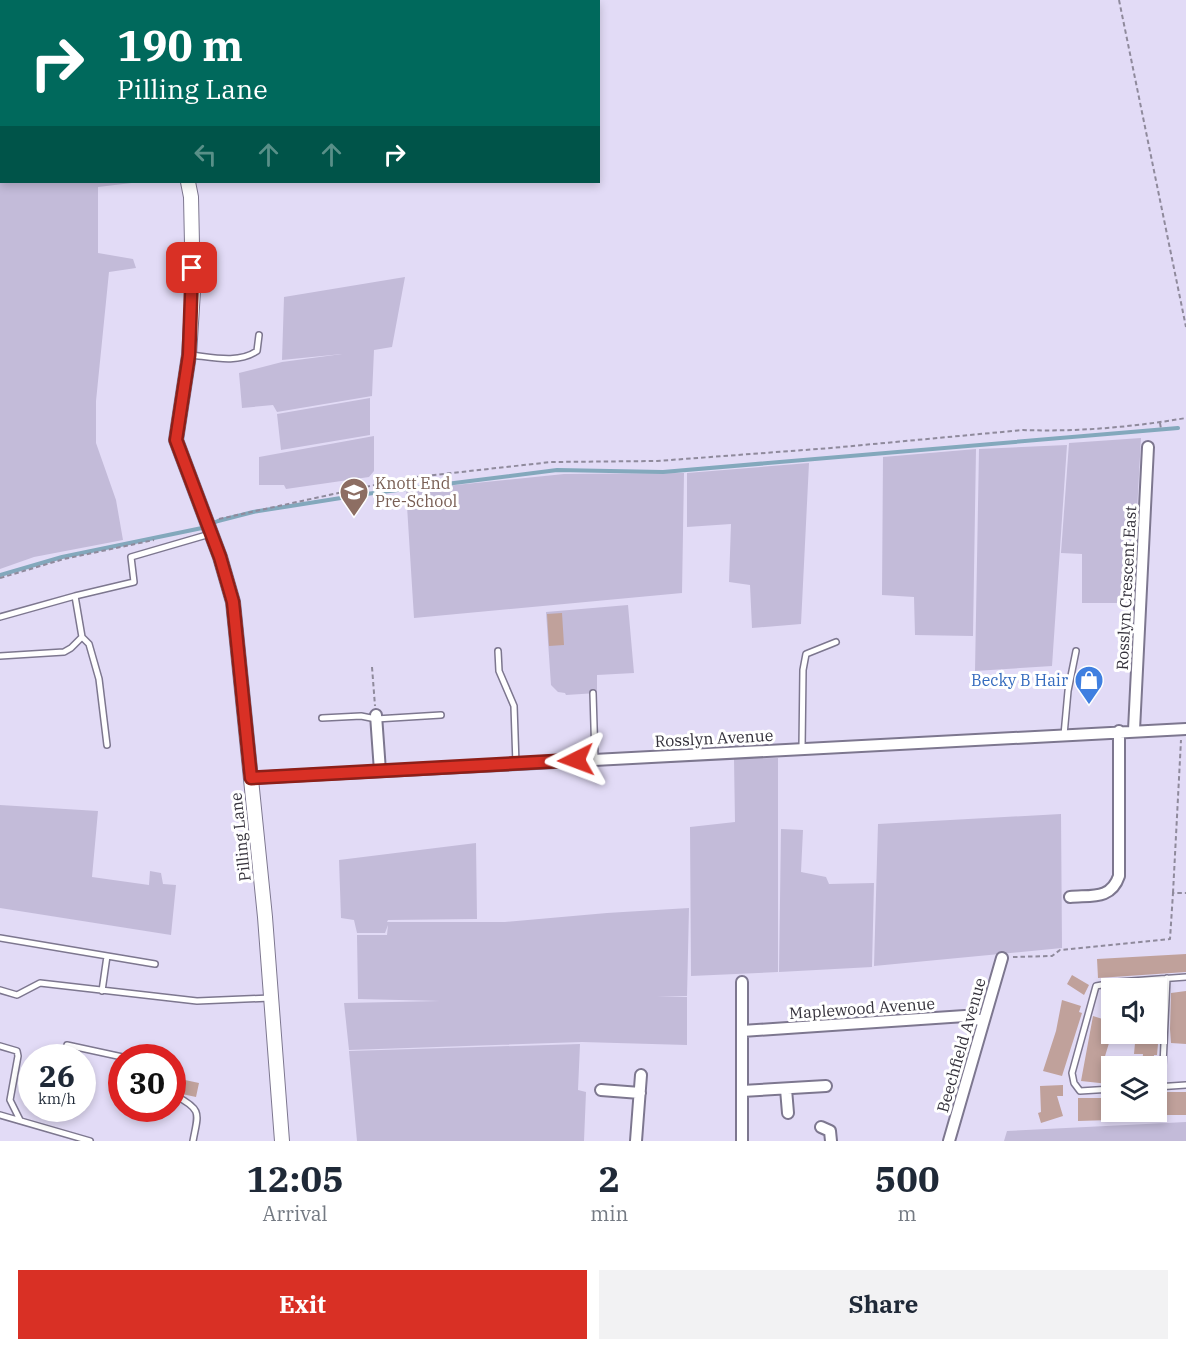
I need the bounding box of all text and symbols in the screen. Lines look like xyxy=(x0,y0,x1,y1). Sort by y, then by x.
text: 190 m xyxy=(117,18,243,73)
icon: right xyxy=(18,24,96,102)
text: Pilling Lane xyxy=(117,71,268,106)
icon: left xyxy=(189,138,222,171)
icon: ahead xyxy=(252,138,285,171)
icon: ahead xyxy=(315,138,348,171)
icon: right xyxy=(378,138,411,171)
pin xyxy=(166,242,217,293)
icon: arrive xyxy=(175,251,208,284)
place label: Knott End Pre-School xyxy=(375,473,457,511)
school or university icon: Knott End Pre-School xyxy=(338,476,370,518)
street label: Rosslyn Crescent East xyxy=(1112,505,1140,671)
shop icon: Becky B Hair xyxy=(1073,664,1105,706)
place label: Becky B Hair xyxy=(971,670,1068,690)
street label: Rosslyn Avenue xyxy=(654,725,774,751)
position arrow xyxy=(544,728,608,792)
street label: Pilling Lane xyxy=(225,792,255,882)
street label: Beechfield Avenue xyxy=(932,975,990,1115)
map controls xyxy=(1101,978,1167,1122)
button: sound xyxy=(1101,978,1167,1044)
street label: Maplewood Avenue xyxy=(788,993,936,1023)
speed limit sign: 30 xyxy=(108,1044,186,1122)
text: 26 xyxy=(39,1056,75,1095)
button: layers xyxy=(1101,1056,1167,1122)
text: km/h xyxy=(38,1089,76,1108)
text: 12:05 xyxy=(246,1155,344,1202)
text: 2 xyxy=(598,1155,620,1202)
text: 500 xyxy=(875,1155,940,1202)
text: Arrival xyxy=(263,1200,328,1227)
text: min xyxy=(590,1200,628,1227)
text: m xyxy=(898,1200,917,1227)
button: Exit xyxy=(18,1270,587,1339)
button: Share xyxy=(599,1270,1168,1339)

